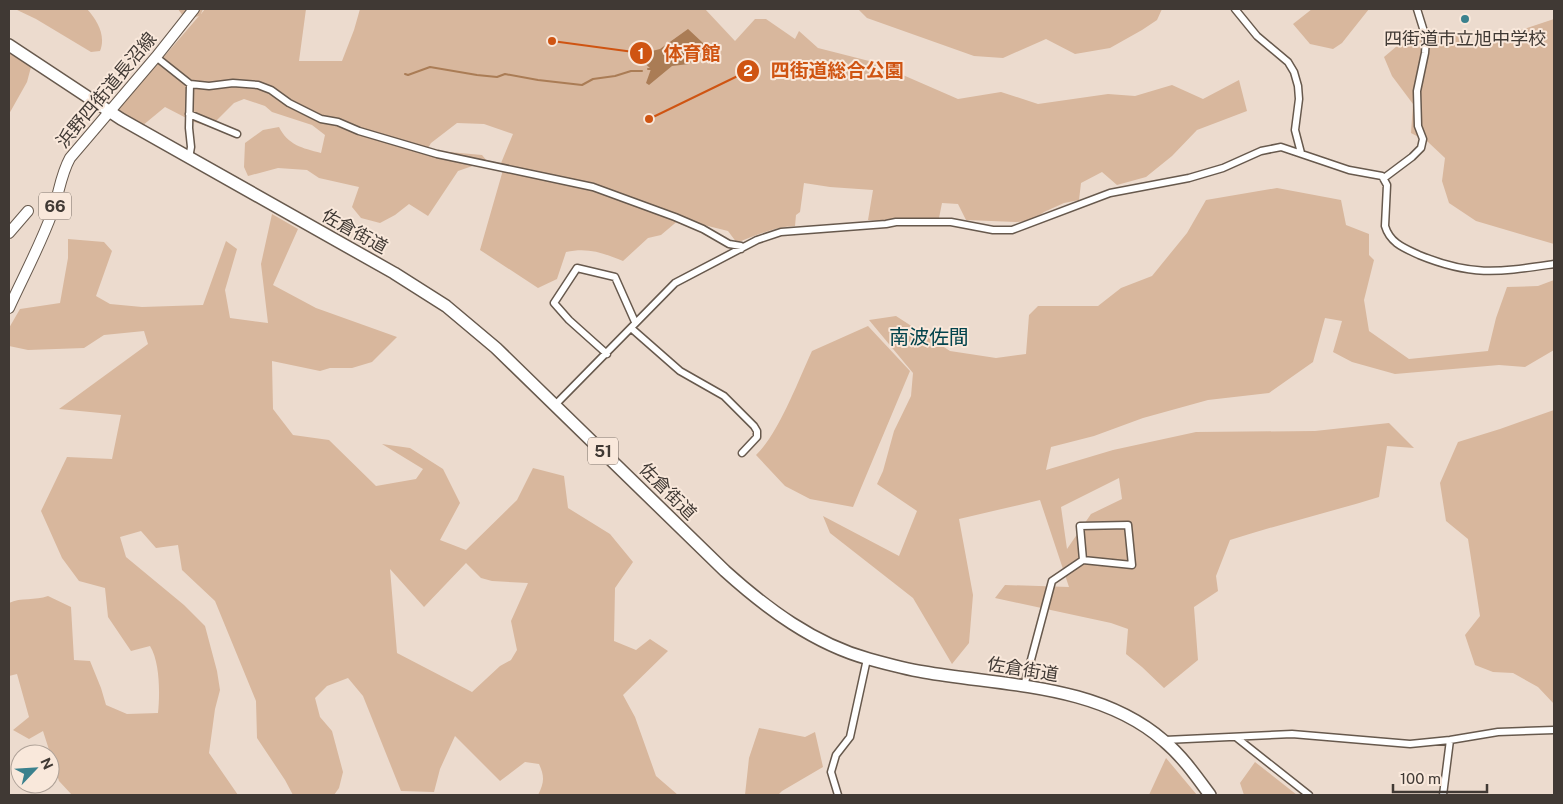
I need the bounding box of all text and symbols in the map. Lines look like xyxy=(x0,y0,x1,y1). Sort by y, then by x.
marker: 四街道市立旭中学校 xyxy=(1459,13,1471,25)
street label: 浜野四街道長沼線 xyxy=(52,28,160,152)
place label: 四街道市立旭中学校 xyxy=(1384,28,1546,49)
callout: 体育館 xyxy=(628,36,730,70)
text: 体育館 xyxy=(663,42,721,64)
text: 1 xyxy=(638,45,644,62)
callout: 四街道総合公園 xyxy=(735,54,913,88)
text: 四街道総合公園 xyxy=(770,59,904,81)
text: 2 xyxy=(743,62,753,79)
road number: 66 xyxy=(39,192,71,220)
street label: 佐倉街道 xyxy=(318,204,392,258)
district label: 南波佐間 xyxy=(889,325,969,349)
road number: 51 xyxy=(588,438,618,464)
street label: 佐倉街道 xyxy=(635,458,701,524)
street label: 佐倉街道 xyxy=(986,653,1060,685)
north arrow xyxy=(10,744,60,794)
text: N xyxy=(37,755,56,772)
scale bar xyxy=(1393,762,1487,794)
text: 100 m xyxy=(1400,770,1441,787)

